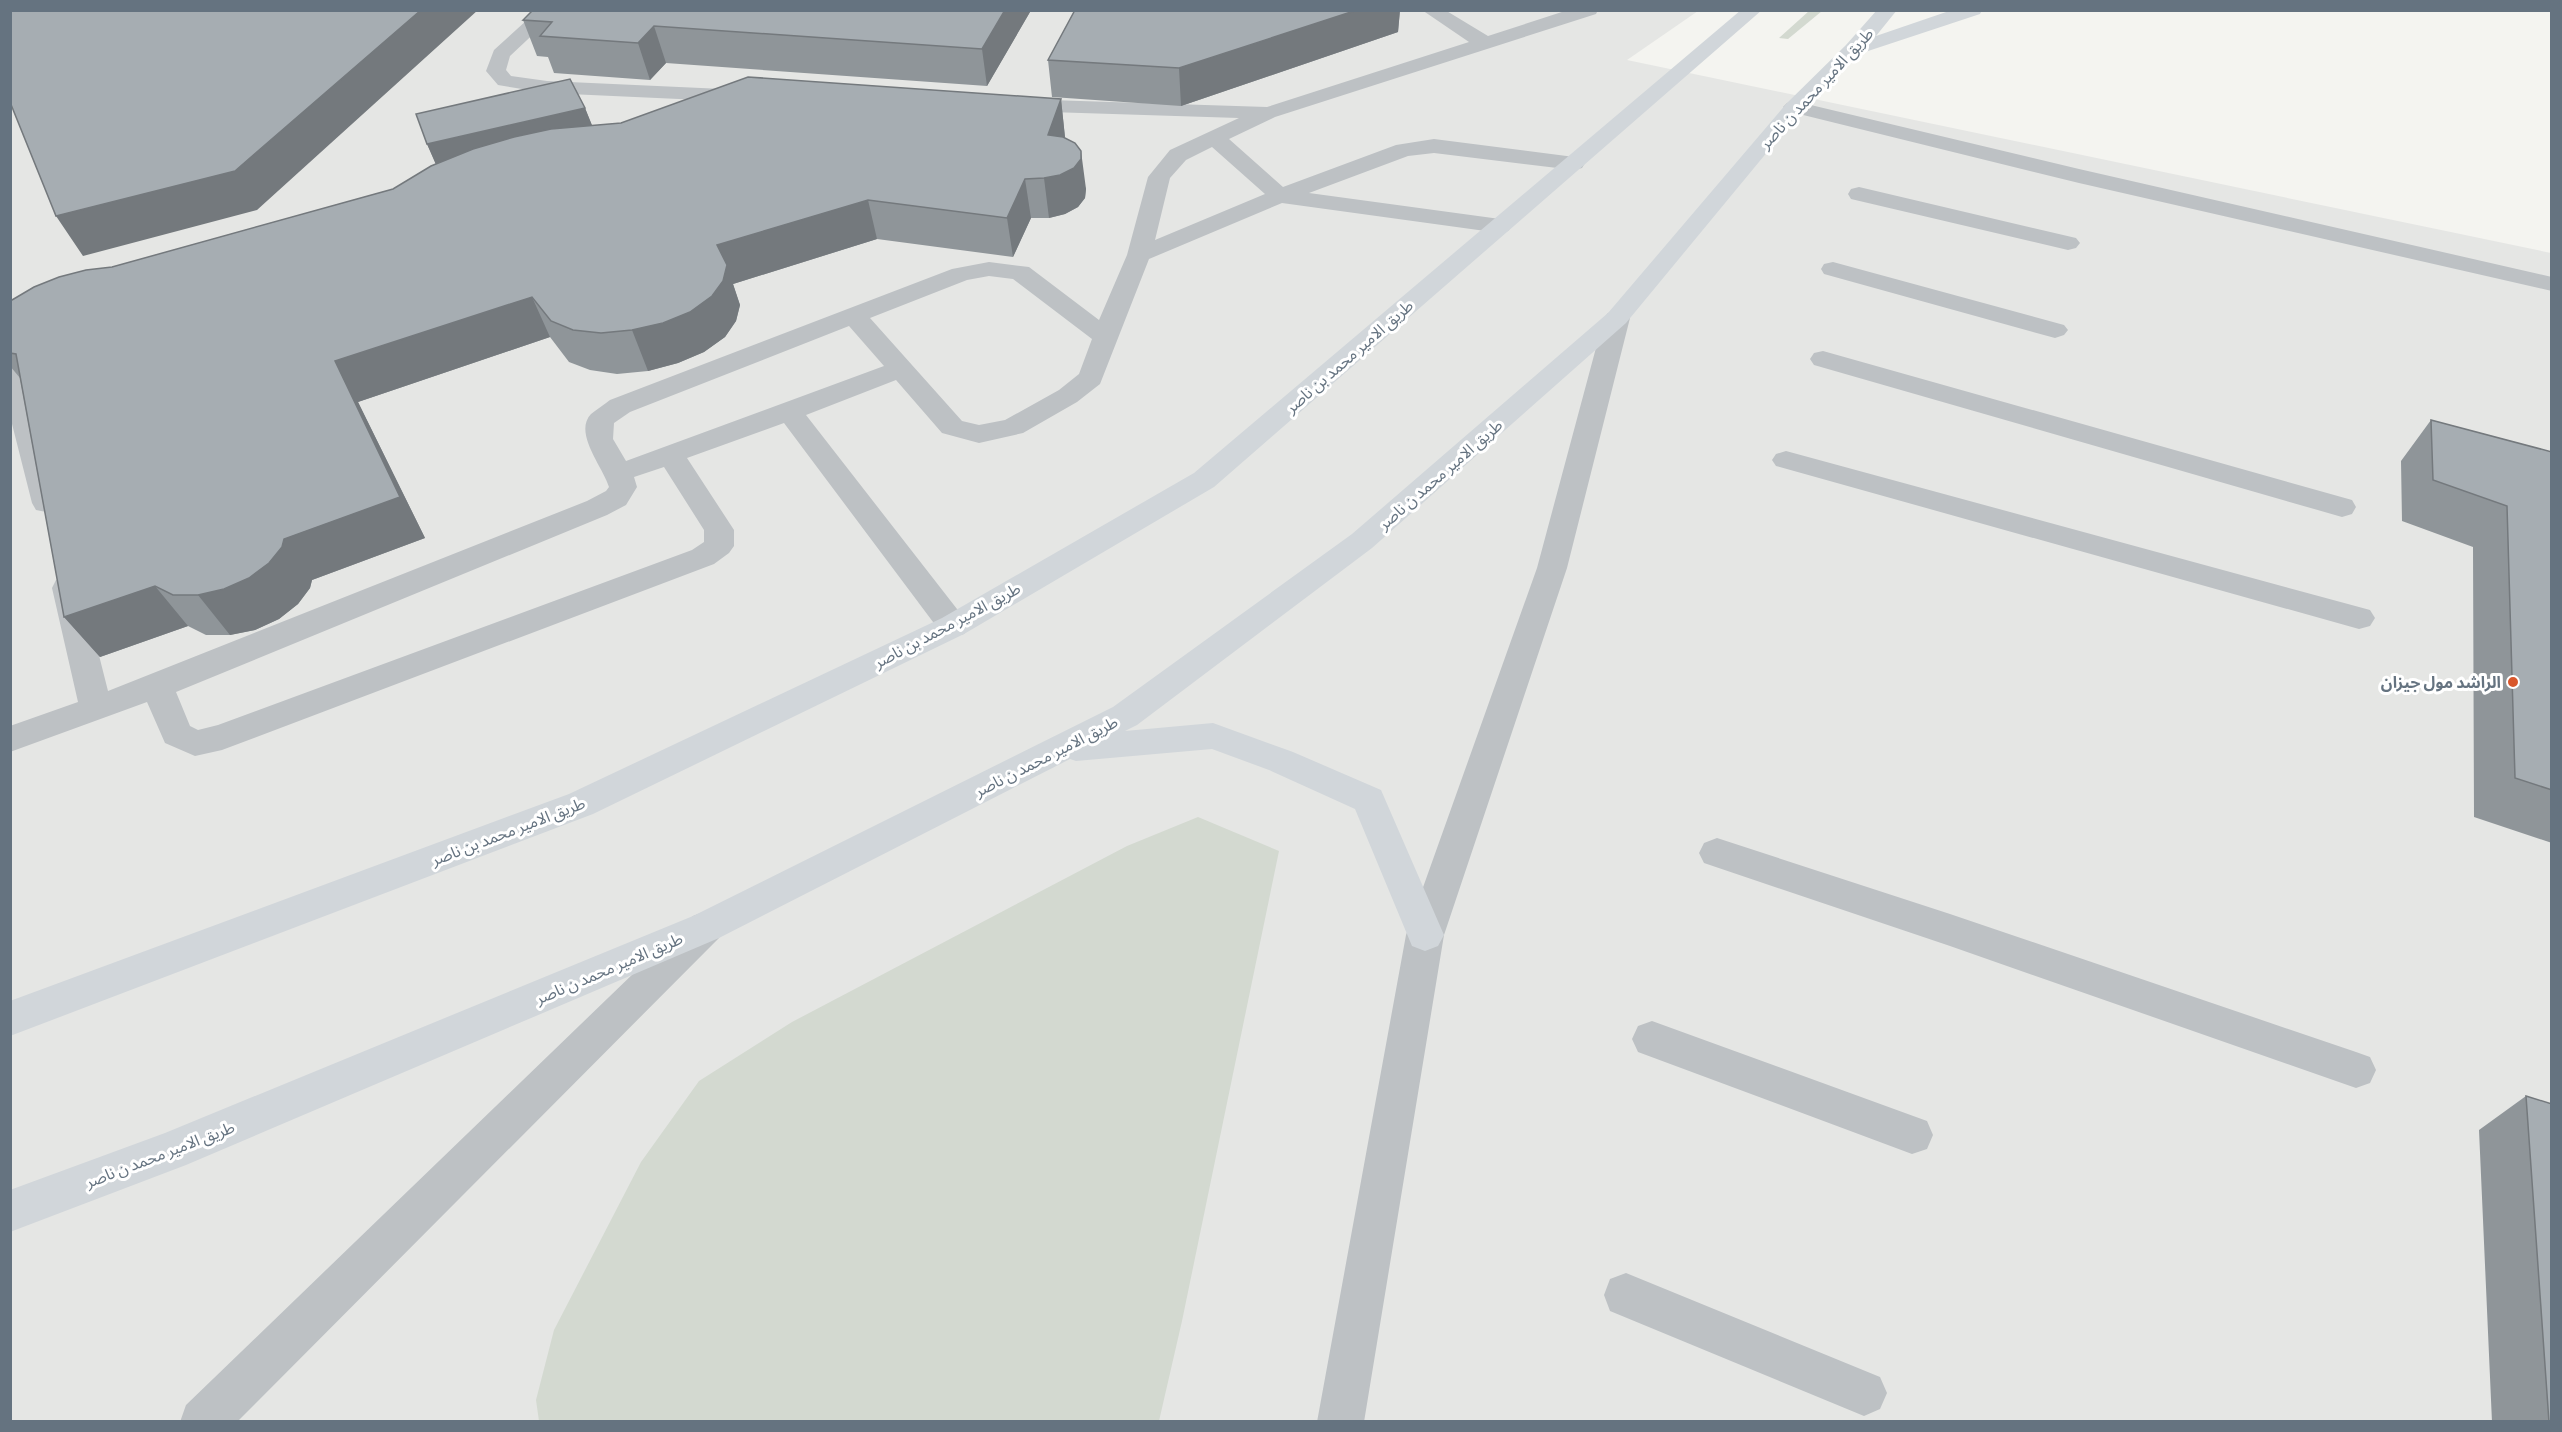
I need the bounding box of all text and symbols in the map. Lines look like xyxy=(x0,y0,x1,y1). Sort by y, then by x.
street label: طريق الامير محمد ن ناصر xyxy=(1753,23,1878,154)
street label: طريق الامير محمد بن ناصر xyxy=(1279,294,1418,418)
street label: طريق الامير محمد ن ناصر xyxy=(1372,414,1507,535)
street label: طريق الامير محمد بن ناصر xyxy=(869,577,1024,673)
place label: الراشد مول جيزان xyxy=(2381,671,2501,693)
marker: الراشد مول جيزان xyxy=(2506,675,2520,689)
street label: طريق الامير محمد ن ناصر xyxy=(970,710,1122,802)
street label: طريق الامير محمد بن ناصر xyxy=(427,791,588,871)
street label: طريق الامير محمد ن ناصر xyxy=(531,927,686,1009)
street label: طريق الامير محمد ن ناصر xyxy=(81,1115,238,1193)

